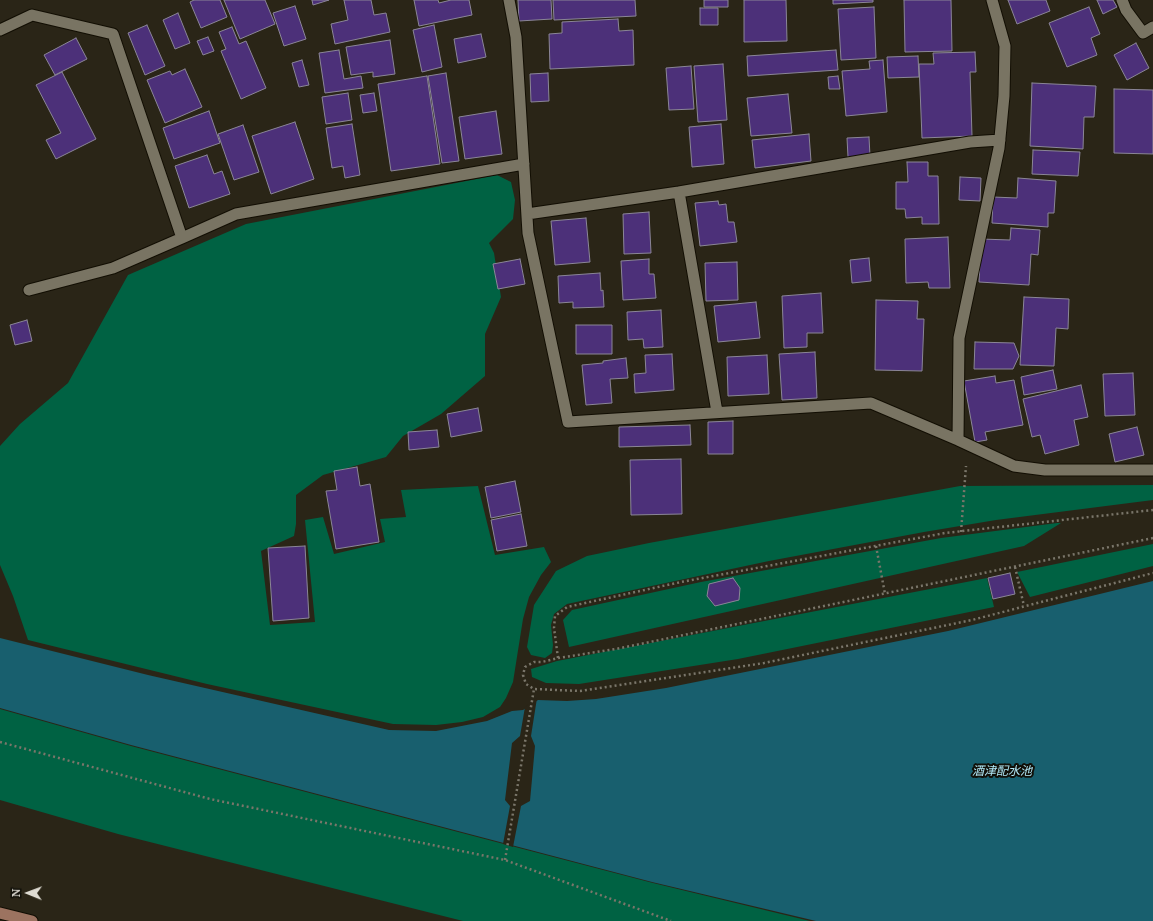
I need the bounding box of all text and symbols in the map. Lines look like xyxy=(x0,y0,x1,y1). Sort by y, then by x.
water label: 酒津配水池 xyxy=(972,765,1032,779)
north arrow xyxy=(8,873,48,913)
text: N xyxy=(9,888,23,897)

